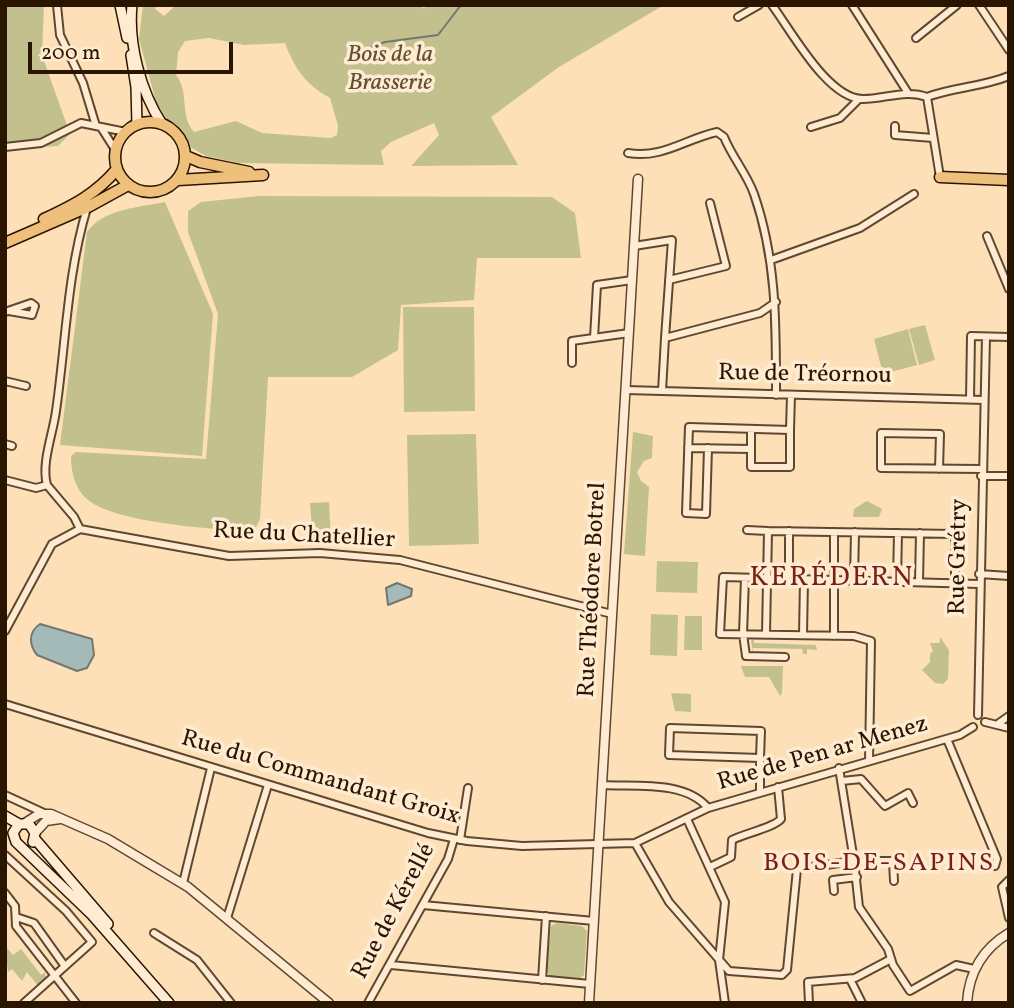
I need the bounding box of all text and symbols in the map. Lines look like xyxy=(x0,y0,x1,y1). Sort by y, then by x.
scale bar xyxy=(32,28,236,72)
text: 200 m xyxy=(41,39,101,68)
park label: Bois de la Brasserie xyxy=(347,43,433,99)
street label: Rue de Tréornou xyxy=(718,360,892,392)
street label: Rue Théodore Botrel xyxy=(574,482,614,698)
street label: Rue Grétry xyxy=(945,498,975,616)
street label: Rue du Chatellier xyxy=(212,518,396,556)
district label: KERÉDERN xyxy=(751,563,913,597)
street label: Rue de Pen ar Menez xyxy=(714,711,932,799)
street label: Rue du Commandant Groix xyxy=(177,725,463,833)
street label: Rue de Kérellé xyxy=(347,839,443,985)
district label: BOIS-DE-SAPINS xyxy=(765,849,993,881)

